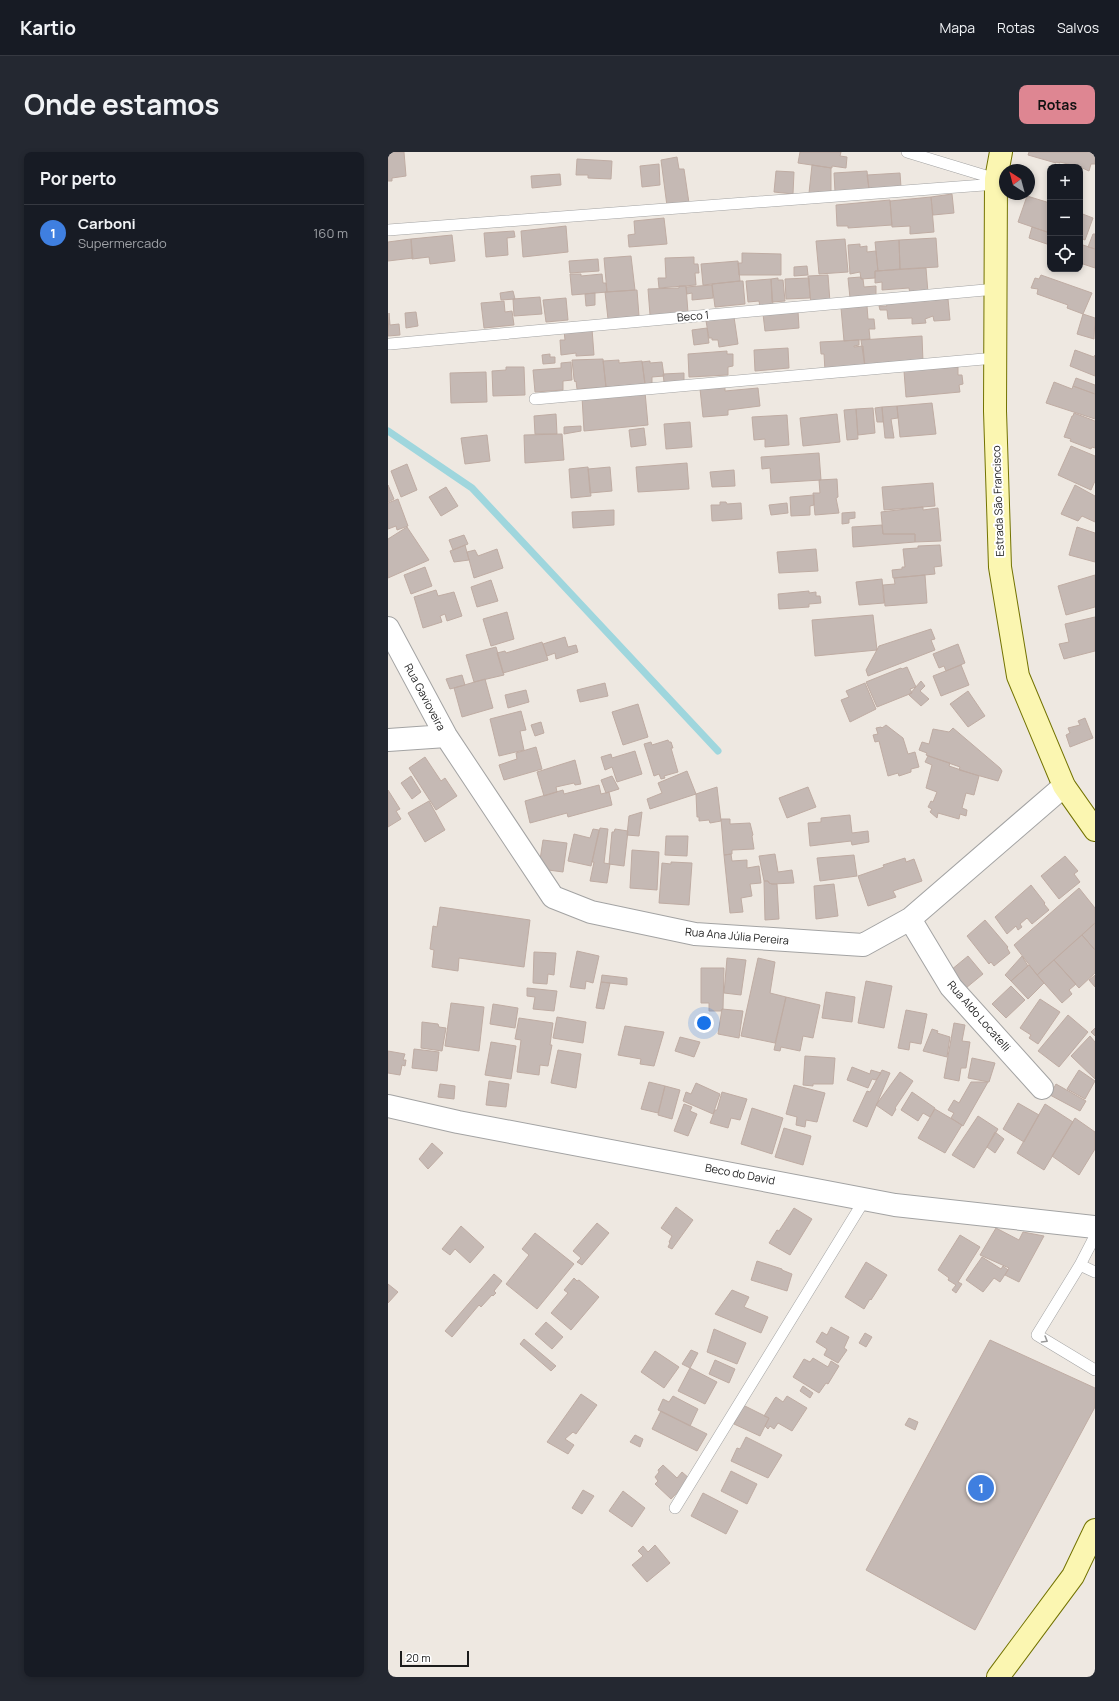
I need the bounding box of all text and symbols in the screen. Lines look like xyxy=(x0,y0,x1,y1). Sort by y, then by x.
text: Kartio xyxy=(20,15,76,41)
text: Mapa xyxy=(939,18,975,37)
text: Rotas xyxy=(997,18,1035,37)
text: Salvos xyxy=(1057,18,1099,37)
text: Onde estamos xyxy=(24,85,219,123)
button: Rotas xyxy=(1019,85,1095,124)
north arrow xyxy=(999,164,1035,200)
map controls xyxy=(1047,164,1083,272)
button: + xyxy=(1047,164,1083,200)
text: Por perto xyxy=(40,167,116,190)
button: − xyxy=(1047,200,1083,236)
text: Carboni xyxy=(78,213,136,234)
text: 1 xyxy=(50,224,56,242)
text: 160 m xyxy=(313,224,348,242)
text: Supermercado xyxy=(78,234,167,252)
button: locate xyxy=(1047,236,1083,272)
street label: Beco 1 xyxy=(676,307,710,324)
street label: Estrada São Francisco xyxy=(988,445,1007,557)
street label: Rua Gavioveira xyxy=(401,661,449,733)
street label: Rua Ana Júlia Pereira xyxy=(684,923,790,948)
street label: Rua Aldo Locatelli xyxy=(944,977,1014,1054)
your location xyxy=(694,1013,714,1033)
street label: Beco do David xyxy=(704,1159,776,1188)
one-way arrow xyxy=(1041,1335,1048,1342)
pin: 1 xyxy=(968,1473,994,1503)
scale bar xyxy=(400,1649,469,1668)
text: 20 m xyxy=(406,1650,431,1665)

